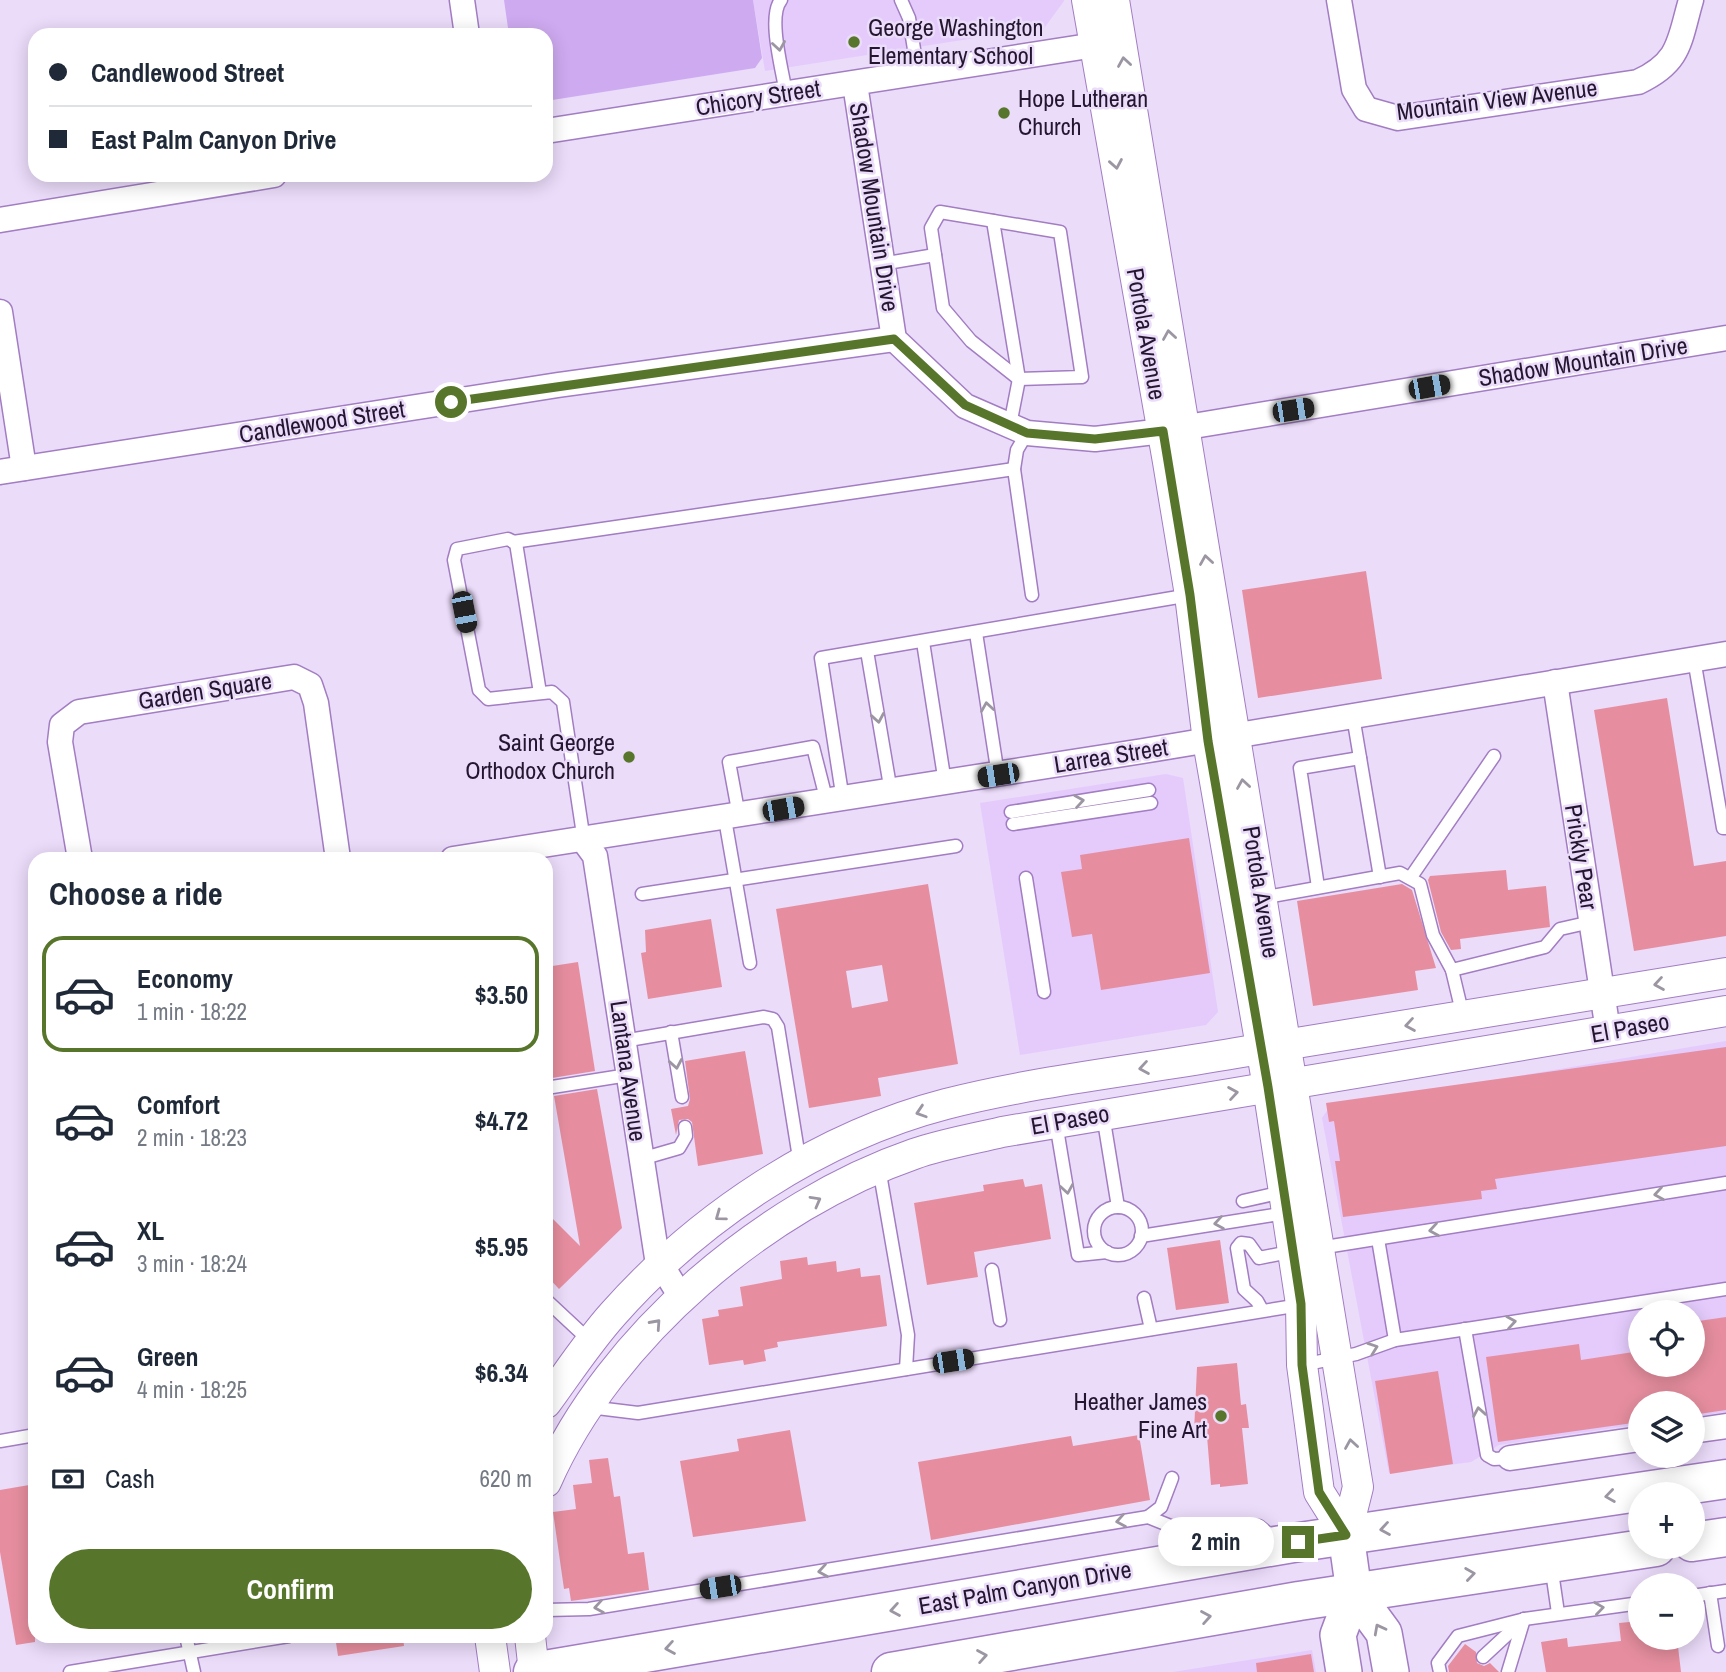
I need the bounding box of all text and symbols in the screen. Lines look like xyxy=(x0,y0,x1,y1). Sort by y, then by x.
place label: George Washington Elementary School xyxy=(868,11,1043,71)
marker: George Washington Elementary School xyxy=(846,34,862,50)
one-way arrow xyxy=(771,40,786,52)
text: Candlewood Street xyxy=(91,55,284,90)
one-way arrow xyxy=(1117,56,1132,68)
street label: Chicory Street xyxy=(693,71,823,123)
street label: Mountain View Avenue xyxy=(1395,71,1599,127)
place label: Hope Lutheran Church xyxy=(1018,82,1148,142)
street label: Shadow Mountain Drive xyxy=(843,100,907,314)
marker: Hope Lutheran Church xyxy=(996,105,1012,121)
text: East Palm Canyon Drive xyxy=(91,122,336,157)
one-way arrow xyxy=(1107,158,1122,170)
street label: Portola Avenue xyxy=(1120,265,1174,402)
one-way arrow xyxy=(1162,329,1177,341)
street label: Shadow Mountain Drive xyxy=(1476,329,1690,393)
car xyxy=(1407,373,1452,401)
route start xyxy=(435,386,467,418)
street label: Candlewood Street xyxy=(237,392,408,450)
car xyxy=(1271,396,1316,424)
one-way arrow xyxy=(1199,554,1214,565)
car xyxy=(450,589,479,635)
street label: Garden Square xyxy=(136,664,274,716)
one-way arrow xyxy=(980,701,995,713)
one-way arrow xyxy=(870,712,885,724)
place label: Saint George Orthodox Church xyxy=(465,726,615,786)
street label: Larrea Street xyxy=(1052,730,1171,780)
marker: Saint George Orthodox Church xyxy=(621,749,637,765)
car xyxy=(976,761,1021,789)
one-way arrow xyxy=(1236,778,1251,790)
one-way arrow xyxy=(1073,794,1085,809)
car xyxy=(761,795,806,823)
street label: Prickly Pear xyxy=(1558,802,1606,912)
street label: Portola Avenue xyxy=(1236,824,1288,960)
text: Choose a ride xyxy=(49,872,223,915)
text: Economy xyxy=(137,961,233,996)
icon: car xyxy=(53,963,116,1026)
one-way arrow xyxy=(1653,976,1665,991)
text: $3.50 xyxy=(475,977,528,1012)
text: 1 min · 18:22 xyxy=(137,996,247,1027)
street label: Lantana Avenue xyxy=(603,998,655,1143)
street label: El Paseo xyxy=(1588,1004,1671,1050)
one-way arrow xyxy=(1404,1017,1416,1032)
one-way arrow xyxy=(668,1059,683,1070)
one-way arrow xyxy=(1138,1060,1150,1075)
one-way arrow xyxy=(1227,1086,1239,1101)
text: Comfort xyxy=(137,1087,220,1122)
icon: car xyxy=(53,1089,116,1152)
street label: El Paseo xyxy=(1028,1096,1111,1142)
text: $4.72 xyxy=(475,1103,528,1138)
one-way arrow xyxy=(916,1104,928,1118)
text: 2 min · 18:23 xyxy=(137,1122,247,1153)
one-way arrow xyxy=(1059,1183,1074,1195)
one-way arrow xyxy=(1653,1186,1665,1201)
one-way arrow xyxy=(808,1196,821,1209)
one-way arrow xyxy=(715,1208,728,1220)
text: XL xyxy=(137,1213,164,1248)
icon: car xyxy=(53,1215,116,1278)
one-way arrow xyxy=(1213,1215,1225,1230)
one-way arrow xyxy=(1428,1222,1440,1237)
text: $5.95 xyxy=(475,1229,528,1264)
text: 3 min · 18:24 xyxy=(137,1248,247,1279)
map controls xyxy=(1628,1300,1705,1650)
button: locate xyxy=(1628,1300,1705,1377)
one-way arrow xyxy=(1505,1315,1517,1330)
one-way arrow xyxy=(648,1319,660,1332)
text: Green xyxy=(137,1339,199,1374)
icon: car xyxy=(53,1341,116,1404)
one-way arrow xyxy=(1366,1343,1378,1357)
car xyxy=(931,1347,976,1375)
text: $6.34 xyxy=(475,1355,528,1390)
text: 4 min · 18:25 xyxy=(137,1374,247,1405)
place label: Heather James Fine Art xyxy=(1074,1385,1208,1445)
button: layers xyxy=(1628,1391,1705,1468)
one-way arrow xyxy=(1473,1406,1488,1418)
marker: Heather James Fine Art xyxy=(1213,1408,1229,1424)
one-way arrow xyxy=(1344,1438,1359,1450)
icon: cash xyxy=(49,1460,87,1498)
text: Cash xyxy=(105,1461,155,1496)
text: 620 m xyxy=(480,1463,532,1494)
button: + xyxy=(1628,1482,1705,1559)
one-way arrow xyxy=(1604,1488,1616,1503)
one-way arrow xyxy=(1115,1512,1127,1527)
callout: 2 min xyxy=(1158,1518,1274,1566)
one-way arrow xyxy=(1379,1521,1391,1536)
text: 2 min xyxy=(1191,1526,1241,1557)
route end xyxy=(1282,1526,1314,1558)
button: Confirm xyxy=(49,1549,532,1629)
street label: East Palm Canyon Drive xyxy=(916,1553,1134,1621)
one-way arrow xyxy=(817,1563,829,1578)
one-way arrow xyxy=(1464,1567,1476,1582)
car xyxy=(698,1573,743,1601)
button: − xyxy=(1628,1573,1705,1650)
one-way arrow xyxy=(593,1599,604,1614)
one-way arrow xyxy=(1593,1601,1605,1616)
one-way arrow xyxy=(889,1602,900,1617)
one-way arrow xyxy=(1200,1610,1212,1625)
one-way arrow xyxy=(1374,1624,1388,1637)
one-way arrow xyxy=(664,1640,676,1655)
one-way arrow xyxy=(976,1649,988,1664)

